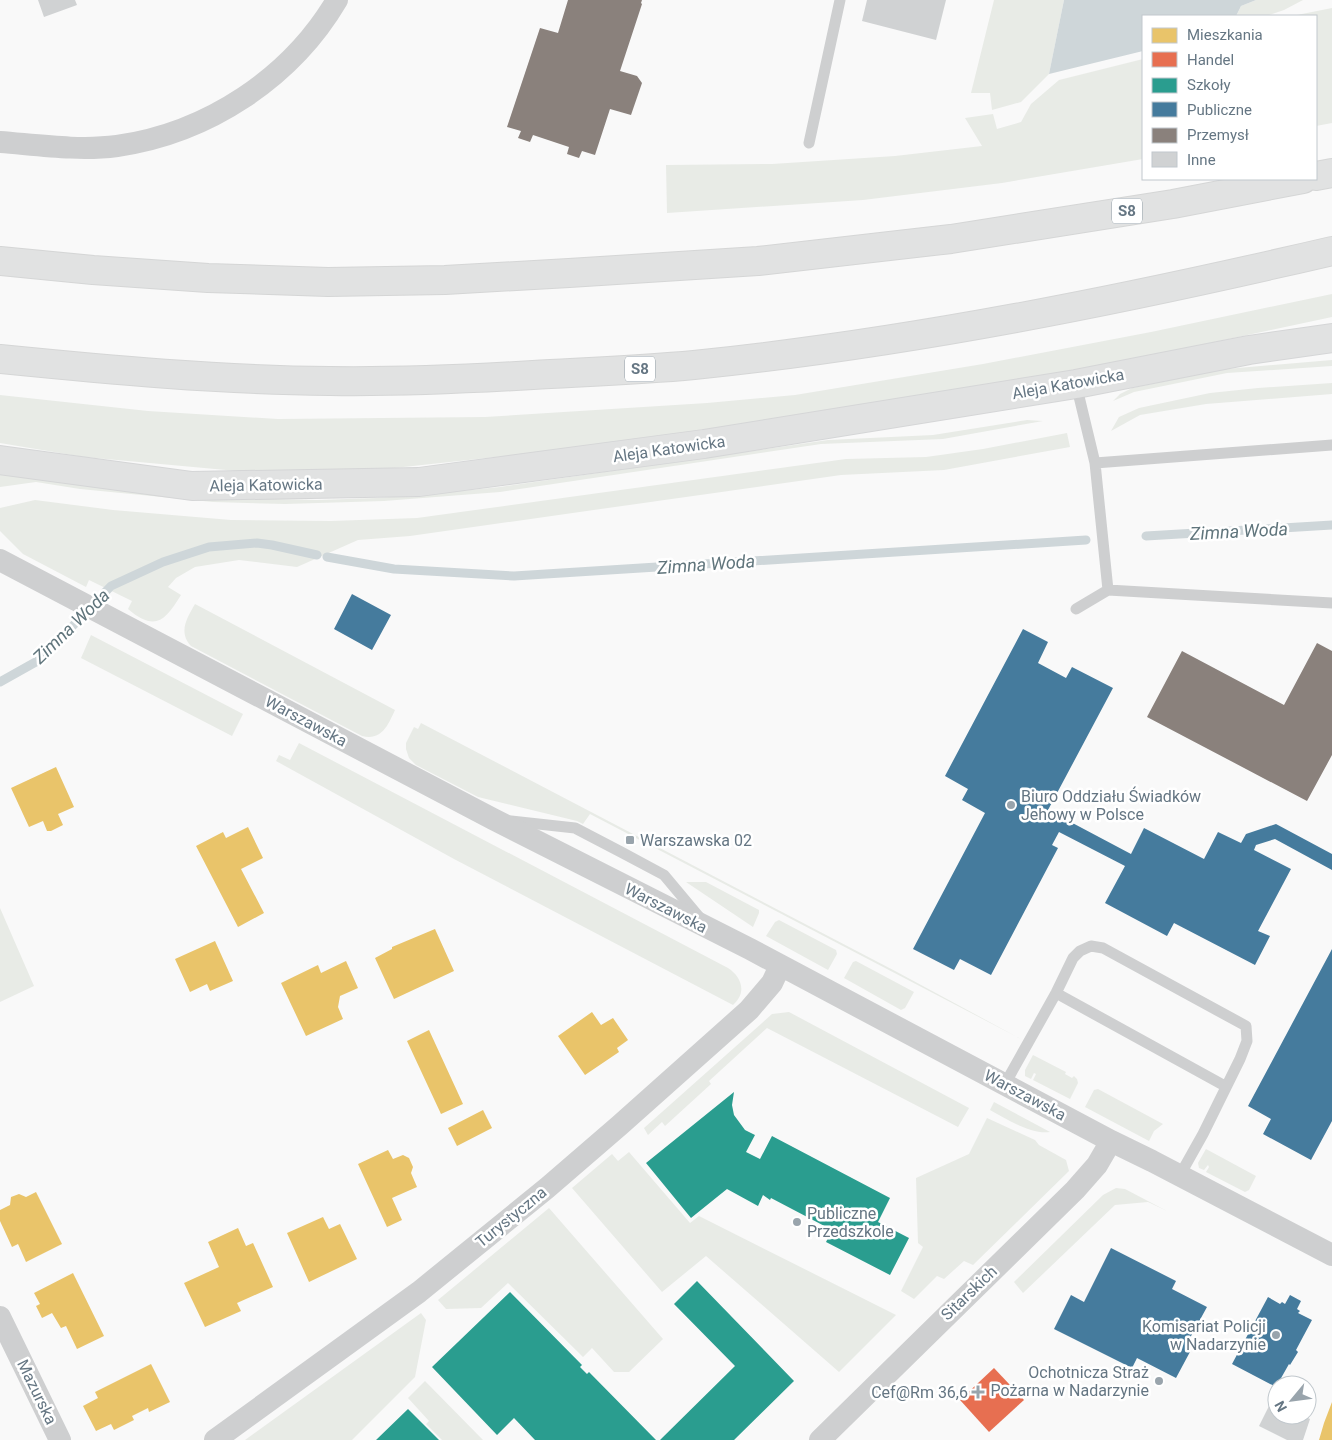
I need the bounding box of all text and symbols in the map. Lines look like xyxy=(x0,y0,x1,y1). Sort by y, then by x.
legend xyxy=(1142,15,1317,180)
text: Mieszkania xyxy=(1187,26,1263,44)
text: Handel xyxy=(1187,51,1234,69)
text: Szkoły xyxy=(1187,76,1231,94)
text: Publiczne xyxy=(1187,101,1252,119)
text: Przemysł xyxy=(1187,126,1249,144)
text: Inne xyxy=(1187,151,1216,169)
road number: S8 xyxy=(1112,198,1142,224)
road number: S8 xyxy=(625,356,655,382)
street label: Aleja Katowicka xyxy=(1011,365,1125,403)
street label: Aleja Katowicka xyxy=(612,432,726,466)
street label: Aleja Katowicka xyxy=(209,475,323,495)
water label: Zimna Woda xyxy=(1188,518,1289,544)
water label: Zimna Woda xyxy=(655,550,756,578)
water label: Zimna Woda xyxy=(28,584,114,668)
street label: Warszawska xyxy=(262,691,350,751)
place label: Biuro Oddziału Świadków Jehowy w Polsce xyxy=(1021,786,1201,824)
marker: Biuro Oddziału Świadków Jehowy w Polsce xyxy=(1005,799,1017,811)
place label: Warszawska 02 xyxy=(640,831,752,850)
marker: Warszawska 02 xyxy=(624,834,636,846)
street label: Warszawska xyxy=(622,879,710,937)
street label: Warszawska xyxy=(981,1065,1069,1125)
street label: Turystyczna xyxy=(472,1183,550,1251)
place label: Publiczne Przedszkole xyxy=(807,1204,894,1241)
marker: Publiczne Przedszkole xyxy=(791,1216,803,1228)
street label: Sitarskich xyxy=(937,1262,1001,1324)
place label: Komisariat Policji w Nadarzynie xyxy=(1142,1317,1266,1354)
marker: Komisariat Policji w Nadarzynie xyxy=(1270,1329,1282,1341)
street label: Mazurska xyxy=(13,1356,61,1428)
place label: Ochotnicza Straż Pożarna w Nadarzynie xyxy=(990,1363,1149,1400)
marker: Ochotnicza Straż Pożarna w Nadarzynie xyxy=(1153,1375,1165,1387)
north arrow xyxy=(1267,1375,1317,1425)
place label: Cef@Rm 36,6 xyxy=(871,1383,968,1402)
marker: Cef@Rm 36,6 xyxy=(972,1386,984,1398)
text: N xyxy=(1271,1398,1290,1415)

